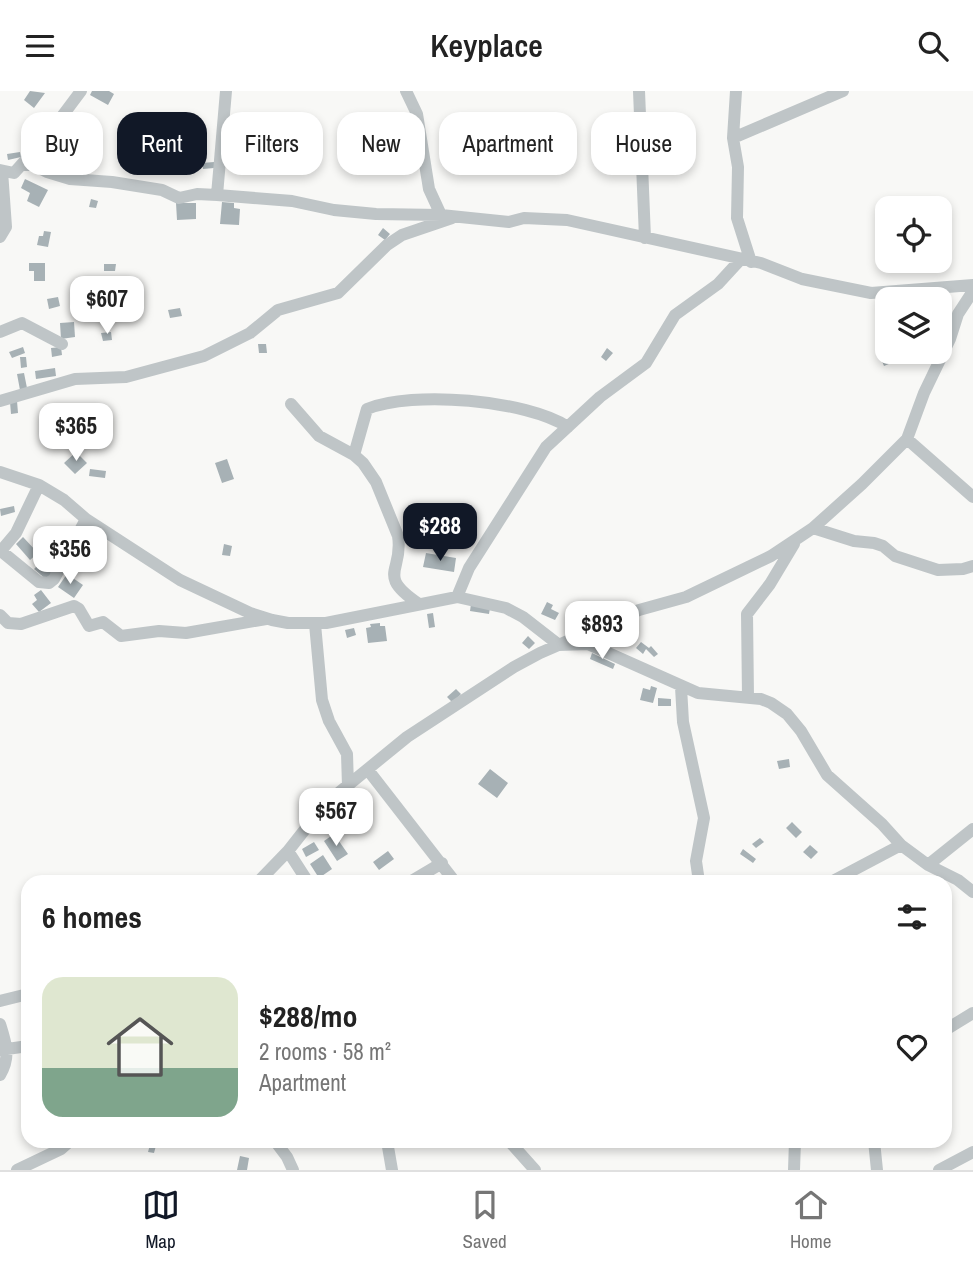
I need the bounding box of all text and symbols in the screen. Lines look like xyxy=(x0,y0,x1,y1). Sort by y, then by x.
text: Keyplace xyxy=(430,24,543,67)
icon: menu xyxy=(21,27,59,65)
icon: search xyxy=(914,27,952,65)
chip: Buy xyxy=(21,112,103,175)
chip: Rent xyxy=(117,112,207,175)
chip: Filters xyxy=(221,112,323,175)
chip: New xyxy=(337,112,425,175)
chip: Apartment xyxy=(439,112,577,175)
chip: House xyxy=(591,112,696,175)
map controls xyxy=(875,196,952,364)
button: locate xyxy=(875,196,952,273)
pin: $607 xyxy=(66,277,148,336)
text: $607 xyxy=(86,283,128,314)
button: layers xyxy=(875,287,952,364)
pin: $365 xyxy=(35,403,117,463)
text: $365 xyxy=(55,410,97,441)
pin: $288 xyxy=(399,503,481,563)
text: $288 xyxy=(419,510,461,541)
pin: $356 xyxy=(29,526,111,586)
text: $356 xyxy=(49,533,91,564)
pin: $893 xyxy=(561,601,643,661)
text: $893 xyxy=(581,608,623,639)
pin: $567 xyxy=(295,789,377,848)
text: $567 xyxy=(315,795,357,826)
text: 6 homes xyxy=(42,897,142,937)
icon: filters xyxy=(893,898,931,936)
text: $288/mo xyxy=(259,996,357,1036)
icon: home xyxy=(98,1005,182,1089)
icon: heart xyxy=(893,1028,931,1066)
text: 2 rooms · 58 m² xyxy=(259,1036,391,1067)
text: Apartment xyxy=(259,1067,346,1098)
tab: Map xyxy=(142,1186,180,1254)
tab: Saved xyxy=(463,1186,507,1254)
tab: Home xyxy=(790,1186,831,1254)

